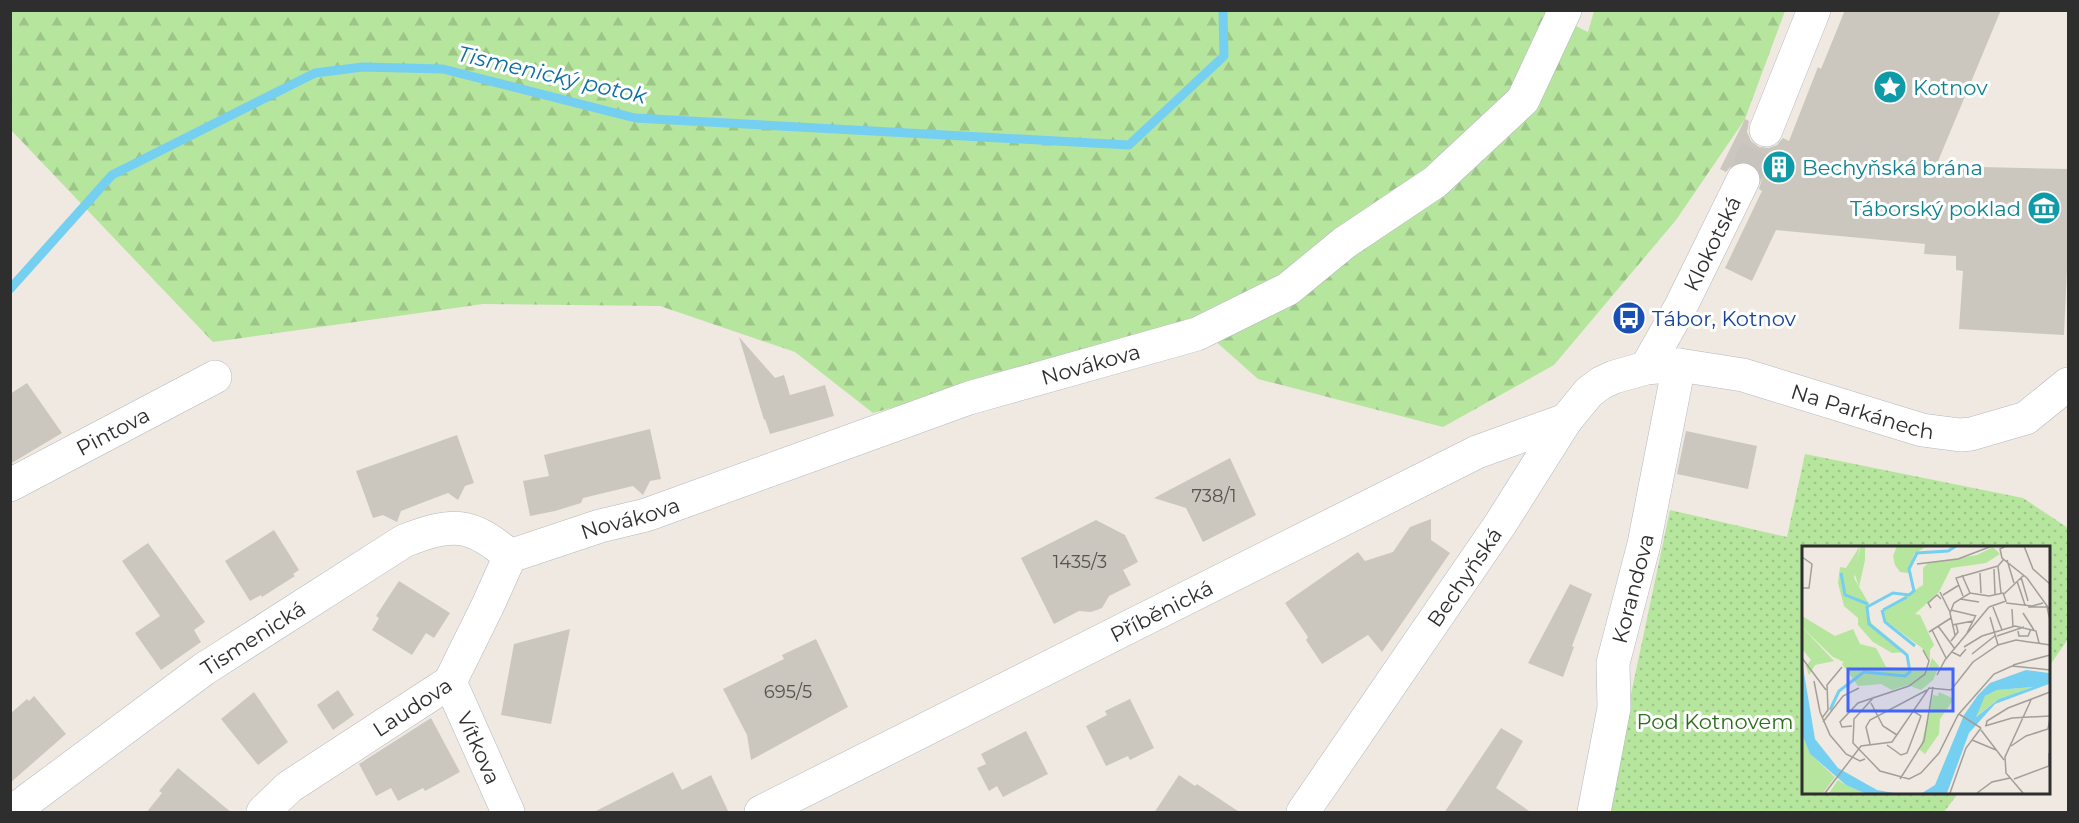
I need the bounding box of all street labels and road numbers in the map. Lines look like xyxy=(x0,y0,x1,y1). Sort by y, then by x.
street label: Klokotská xyxy=(1678,192,1746,295)
street label: Novákova xyxy=(1038,338,1143,390)
street label: Na Parkánech xyxy=(1788,378,1935,444)
street label: Pintova xyxy=(72,401,154,460)
street label: Novákova xyxy=(577,491,683,544)
street label: Bechyňská xyxy=(1421,523,1507,631)
street label: Korandova xyxy=(1606,532,1658,646)
street label: Příběnická xyxy=(1106,574,1217,647)
street label: Tismenická xyxy=(196,595,310,680)
street label: Laudova xyxy=(368,672,456,742)
street label: Vítkova xyxy=(452,708,506,788)

